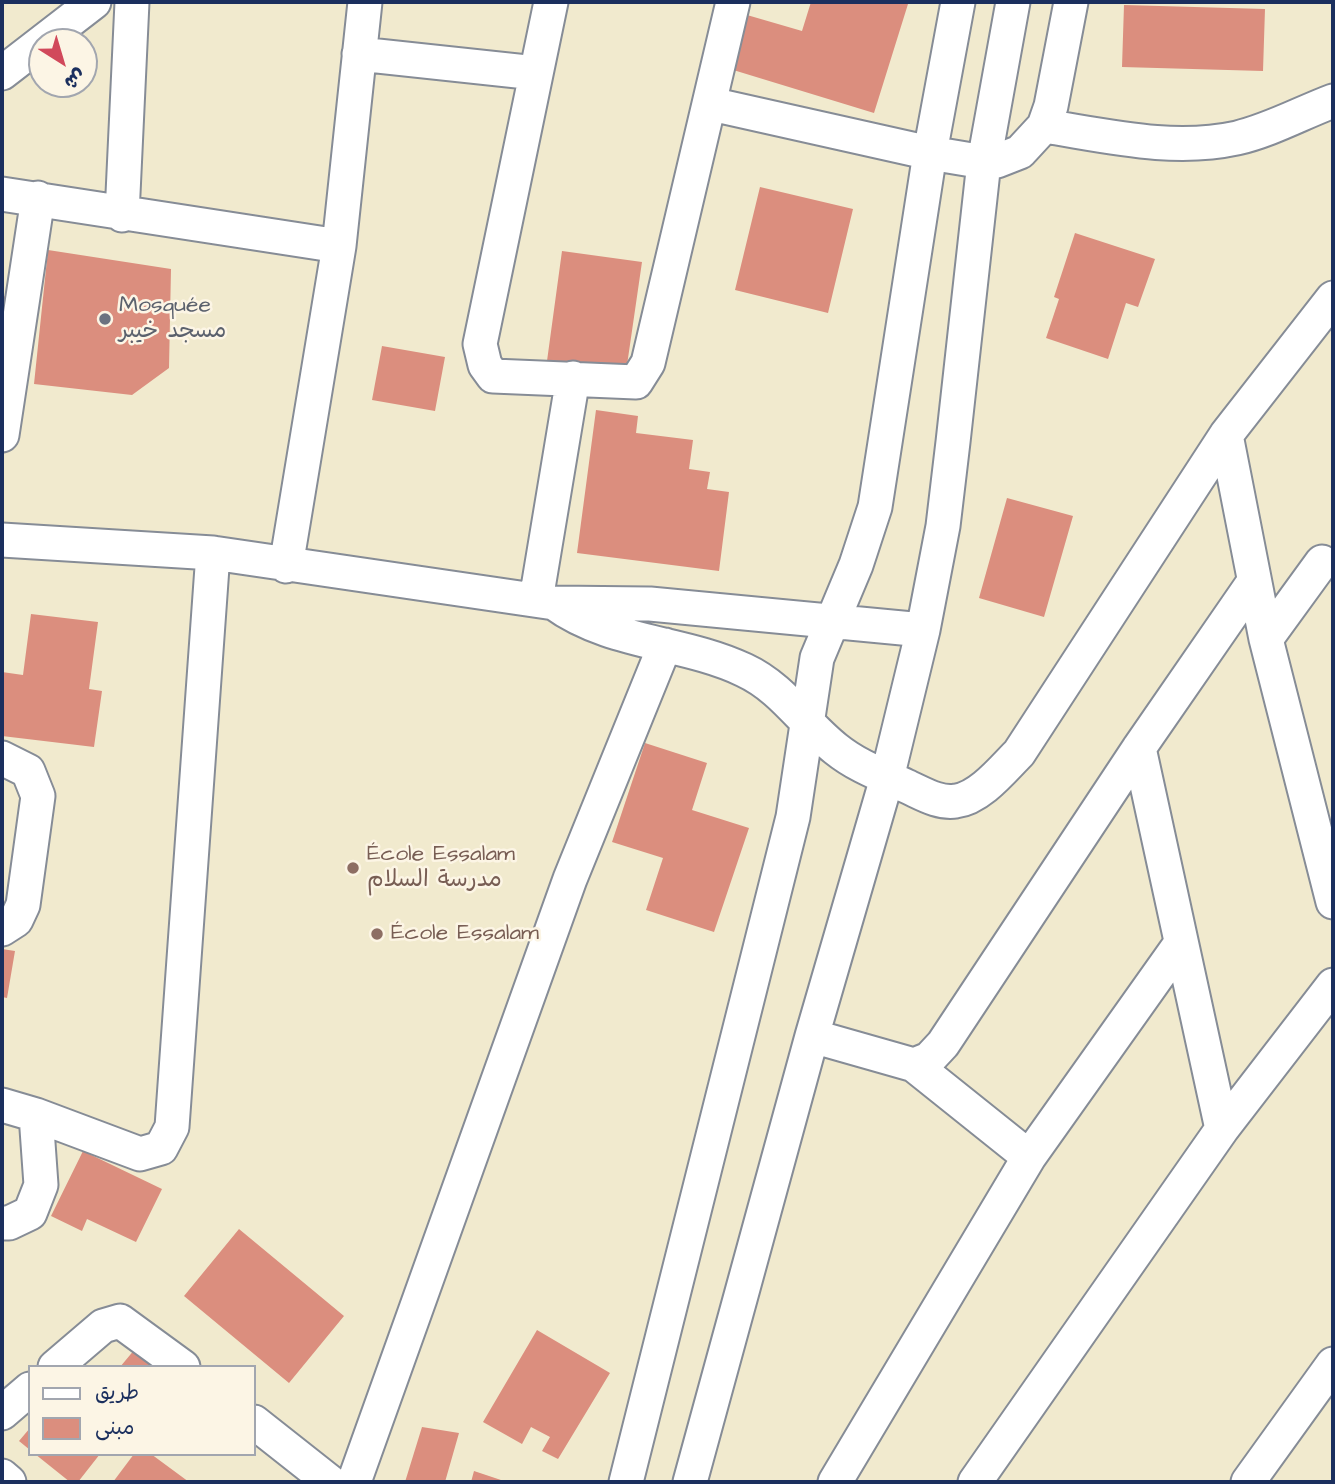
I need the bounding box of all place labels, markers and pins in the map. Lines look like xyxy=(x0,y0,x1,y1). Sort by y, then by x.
place label: Mosquée مسجد خيبر xyxy=(119,292,226,346)
marker: Mosquée مسجد خيبر xyxy=(97,311,113,327)
place label: École Essalam مدرسة السلام xyxy=(367,841,515,895)
marker: École Essalam مدرسة السلام xyxy=(345,860,361,876)
place label: École Essalam xyxy=(391,920,539,948)
marker: École Essalam xyxy=(369,926,385,942)

